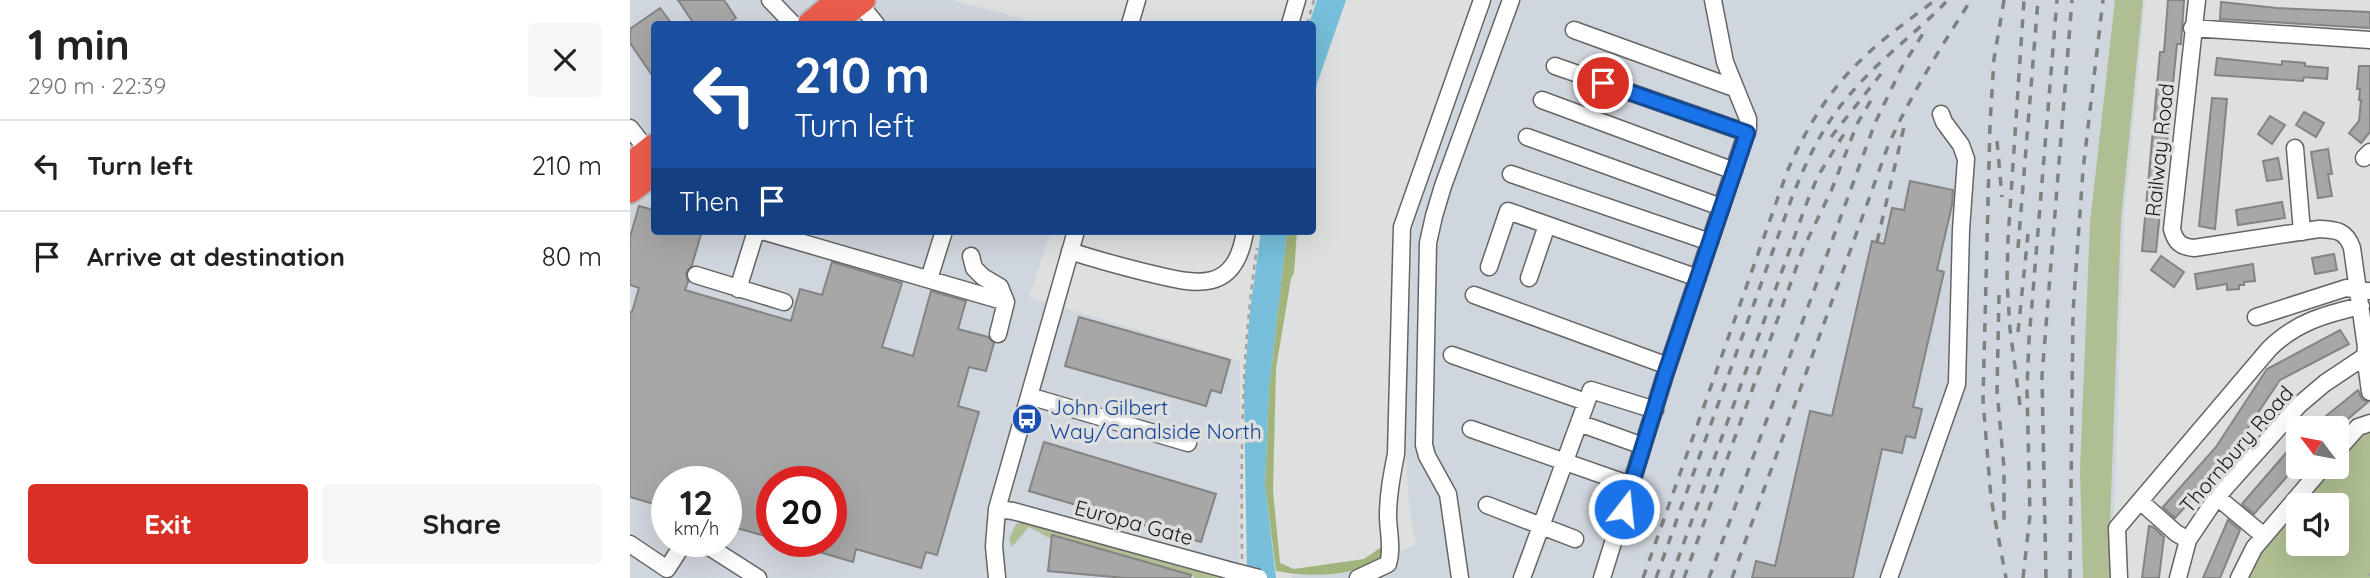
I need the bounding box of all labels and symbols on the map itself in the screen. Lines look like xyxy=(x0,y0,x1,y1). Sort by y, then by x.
pin xyxy=(1573,53,1633,113)
street label: Railway Road xyxy=(2139,82,2179,218)
street label: Thornbury Road xyxy=(2174,380,2298,518)
place label: John Gilbert Way/Canalside North xyxy=(1050,394,1262,444)
bus stop icon: John Gilbert Way/Canalside North xyxy=(1010,402,1044,436)
north arrow xyxy=(2286,416,2348,480)
speed limit sign: 20 xyxy=(756,466,847,557)
position arrow xyxy=(1587,472,1661,546)
street label: Europa Gate xyxy=(1072,494,1196,550)

